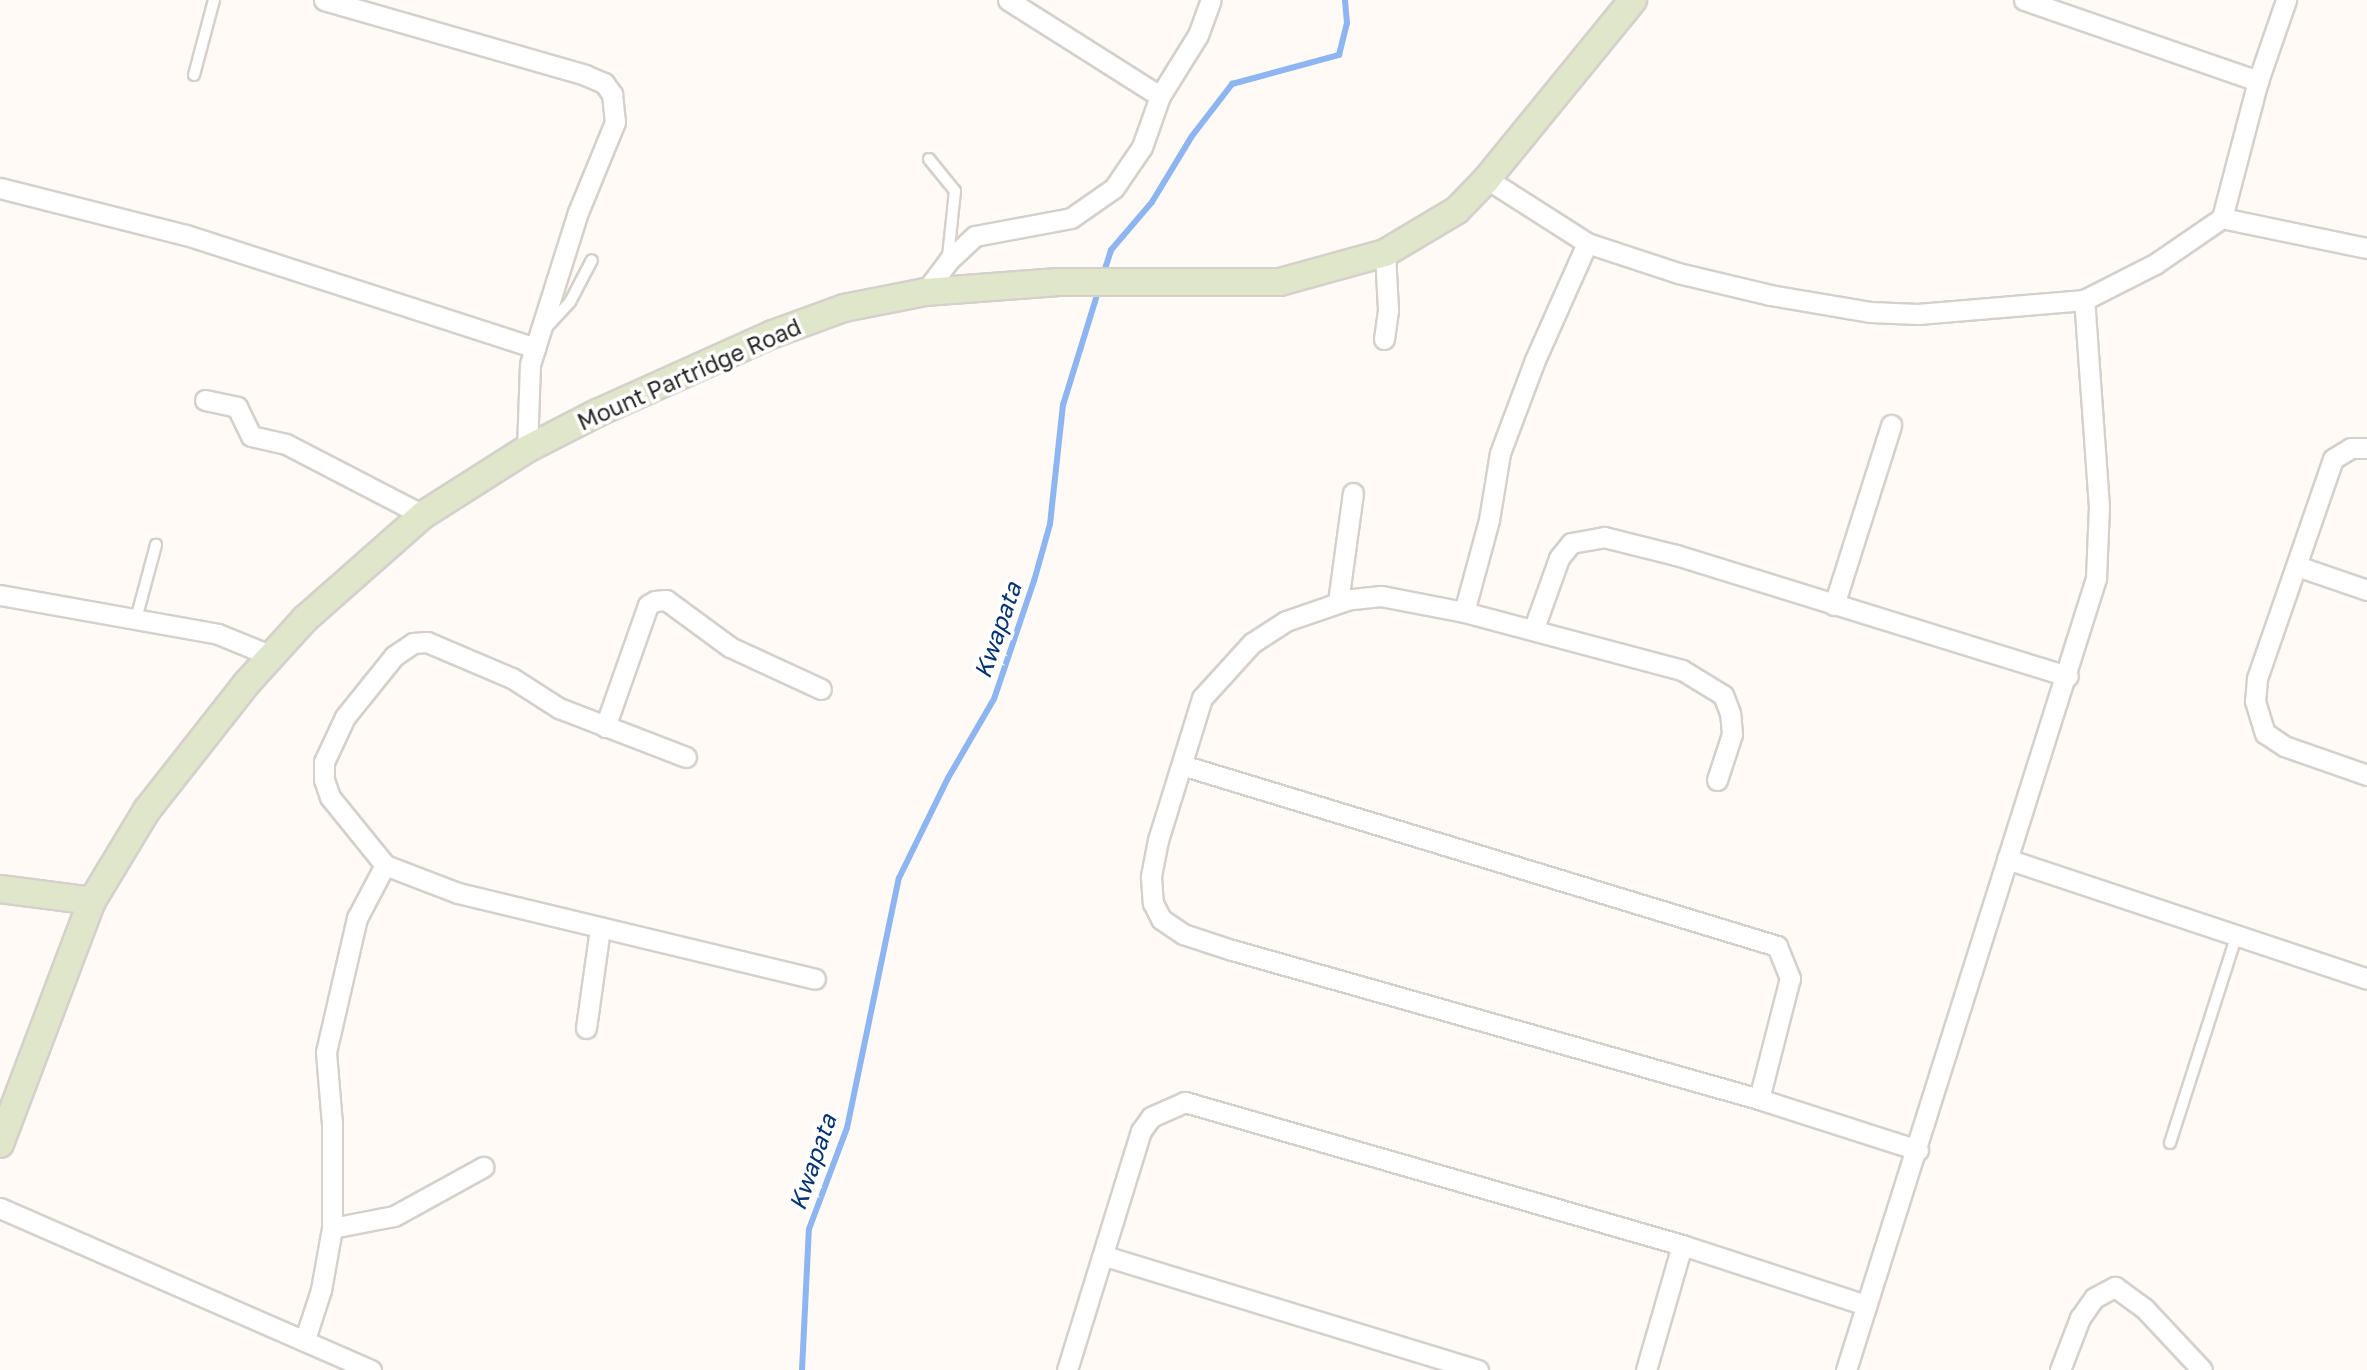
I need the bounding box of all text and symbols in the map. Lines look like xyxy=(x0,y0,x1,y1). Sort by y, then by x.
street label: Mount Partridge Road xyxy=(573,312,805,436)
water label: Kwapata xyxy=(967,578,1027,682)
water label: Kwapata xyxy=(782,1110,842,1214)

